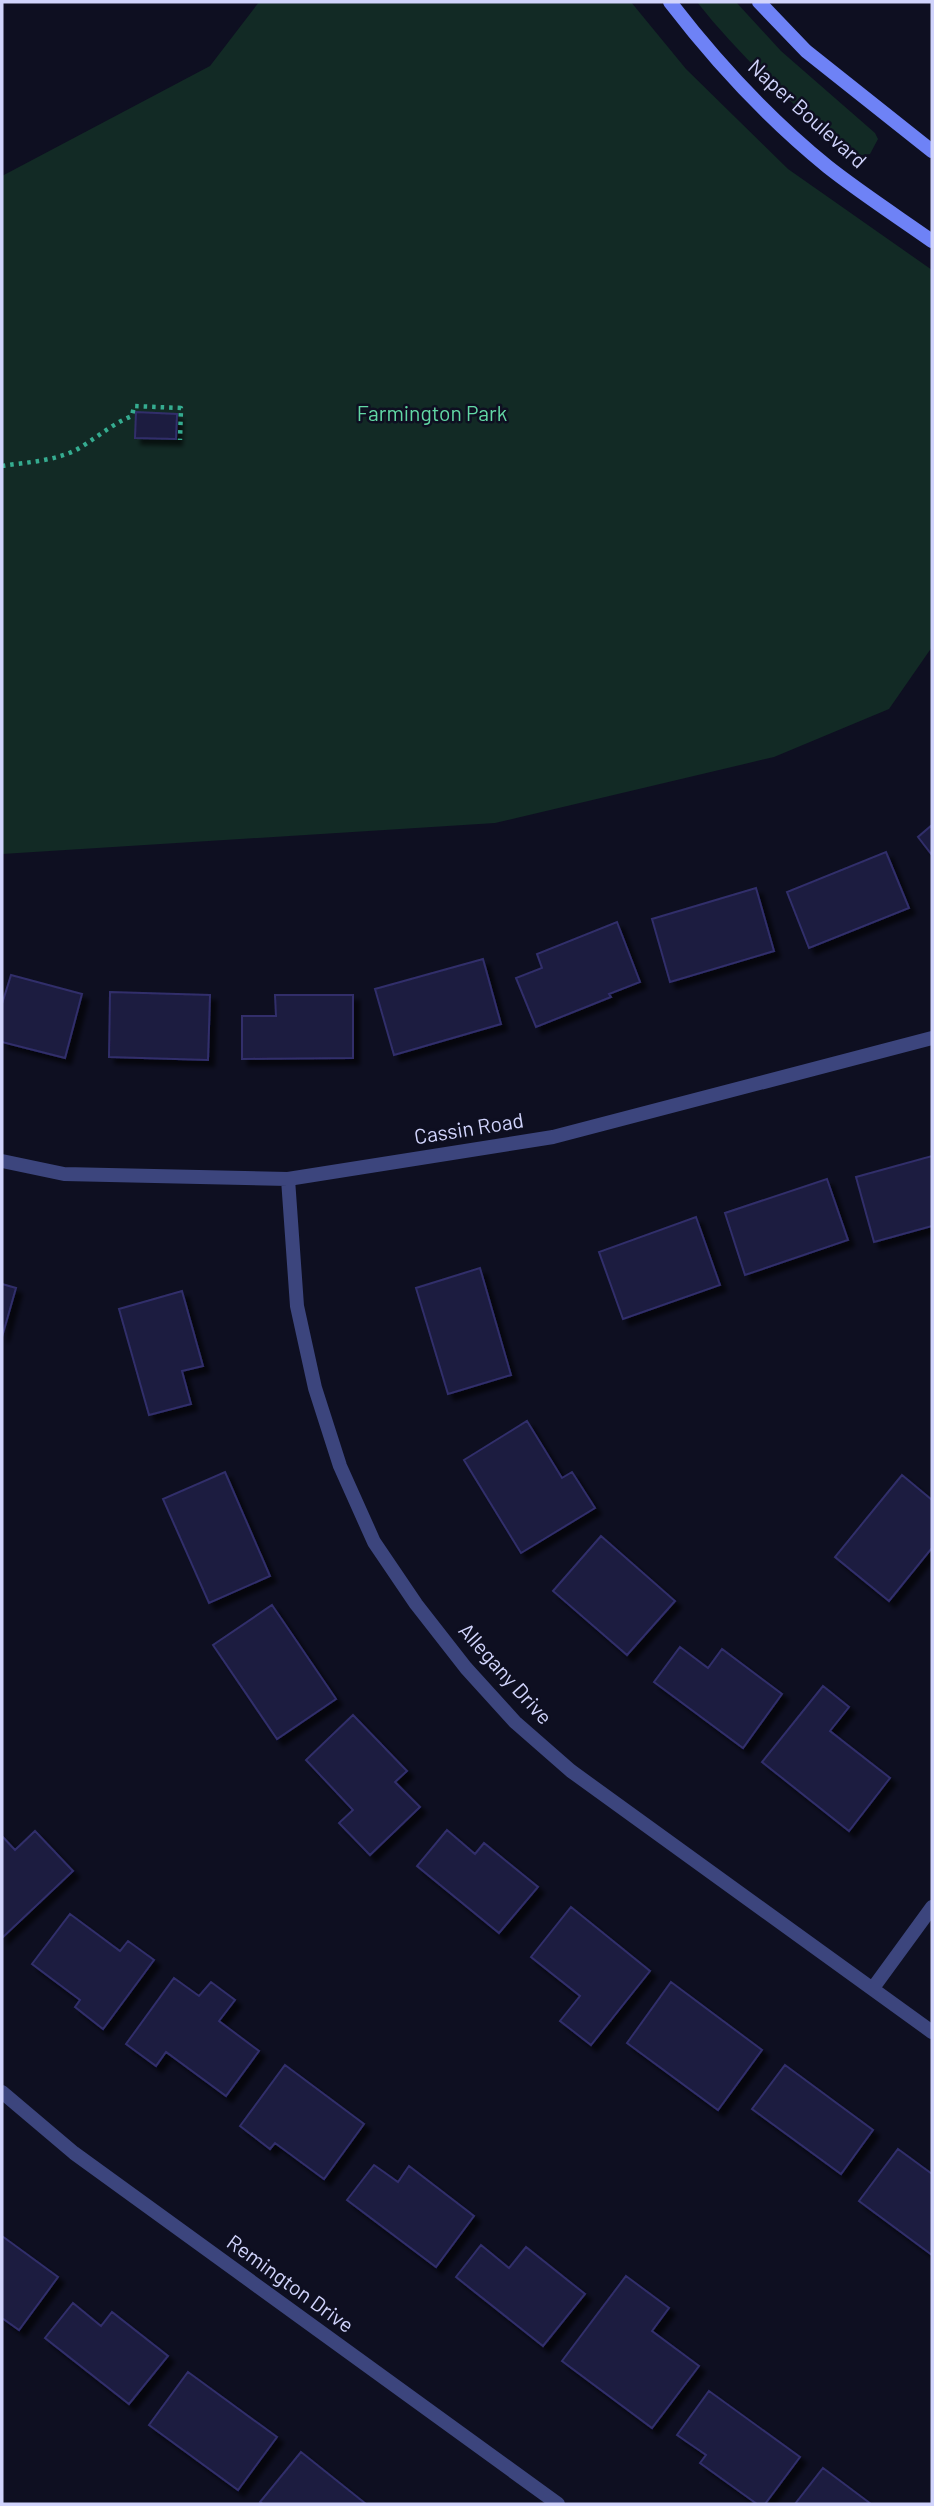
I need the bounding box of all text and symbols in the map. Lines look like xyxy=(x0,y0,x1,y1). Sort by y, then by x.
street label: Naper Boulevard xyxy=(744,53,872,173)
park label: Farmington Park xyxy=(357,400,507,425)
street label: Cassin Road xyxy=(412,1107,525,1149)
street label: Allegany Drive xyxy=(454,1617,558,1729)
street label: Remington Drive xyxy=(223,2228,359,2337)

